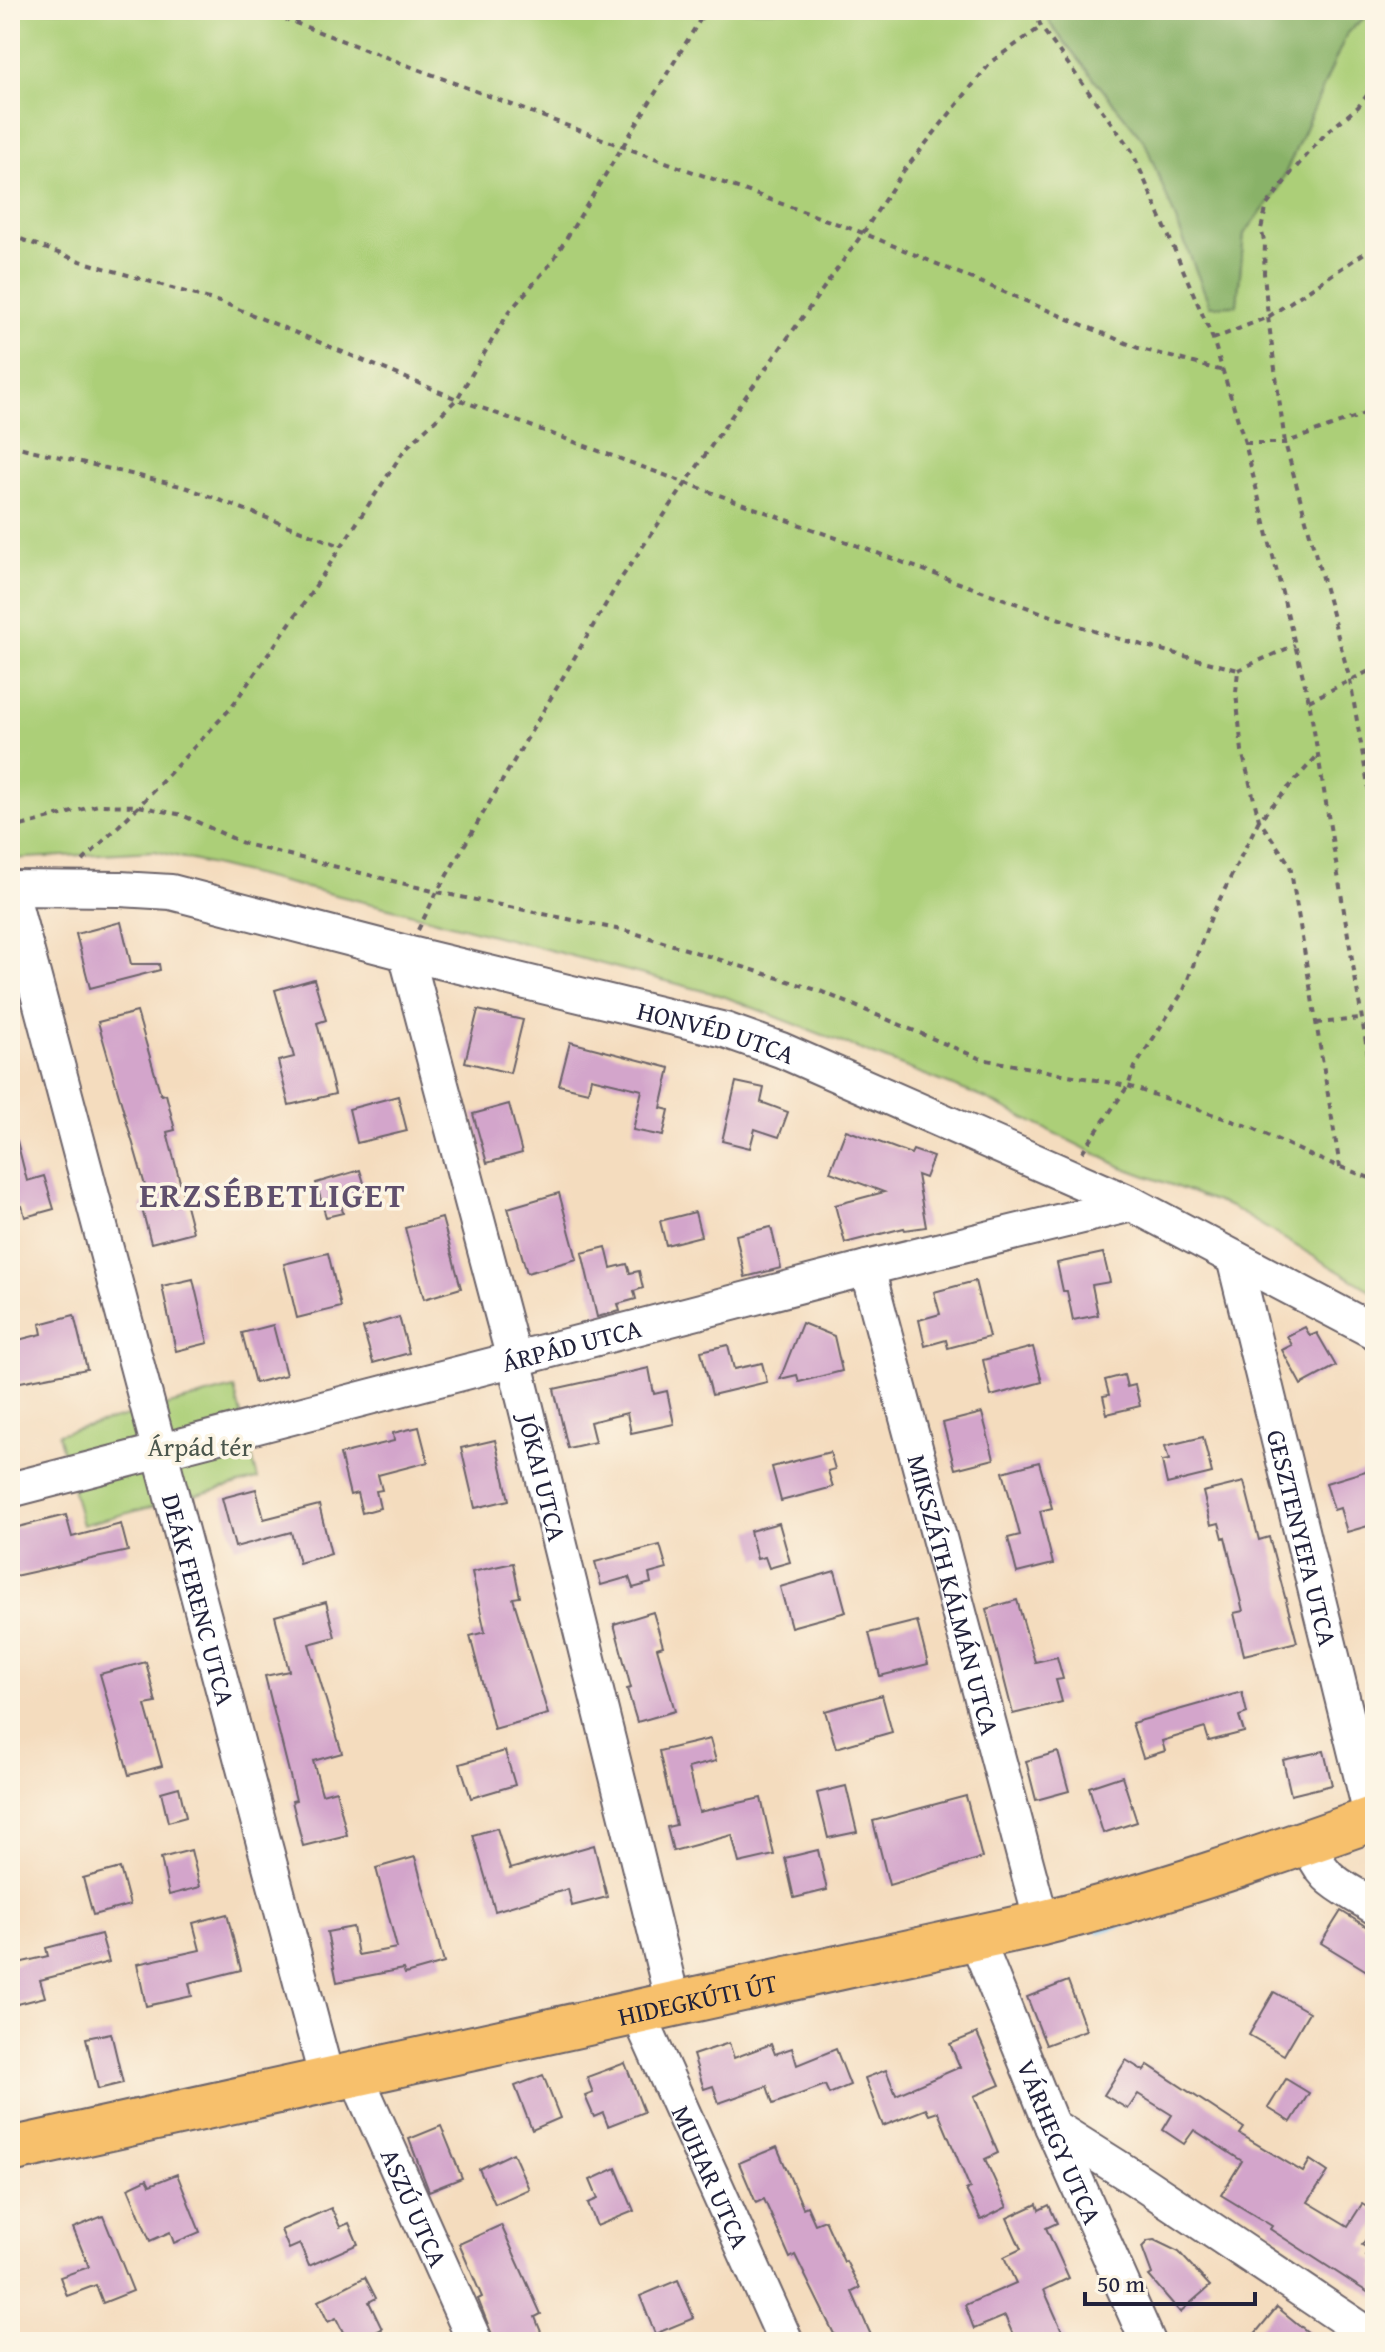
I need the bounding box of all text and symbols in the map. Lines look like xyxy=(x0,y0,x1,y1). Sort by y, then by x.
street label: HONVÉD UTCA xyxy=(634,990,802,1074)
district label: ERZSÉBETLIGET xyxy=(139,1170,407,1219)
street label: ÁRPÁD UTCA xyxy=(497,1308,646,1381)
street label: JÓKAI UTCA xyxy=(508,1407,578,1545)
street label: GESZTENYEFA UTCA xyxy=(1257,1425,1348,1650)
park label: Árpád tér xyxy=(148,1427,253,1466)
street label: MIKSZÁTH KÁLMÁN UTCA xyxy=(898,1450,1010,1739)
street label: DEÁK FERENC UTCA xyxy=(152,1489,246,1710)
street label: HIDEGKÚTI ÚT xyxy=(614,1962,781,2035)
street label: VÁRHEGY UTCA xyxy=(1007,2053,1113,2230)
street label: MUHAR UTCA xyxy=(662,2099,761,2254)
street label: ASZÚ UTCA xyxy=(371,2142,458,2273)
scale bar xyxy=(1085,2256,1255,2306)
text: 50 m xyxy=(1097,2266,1145,2301)

